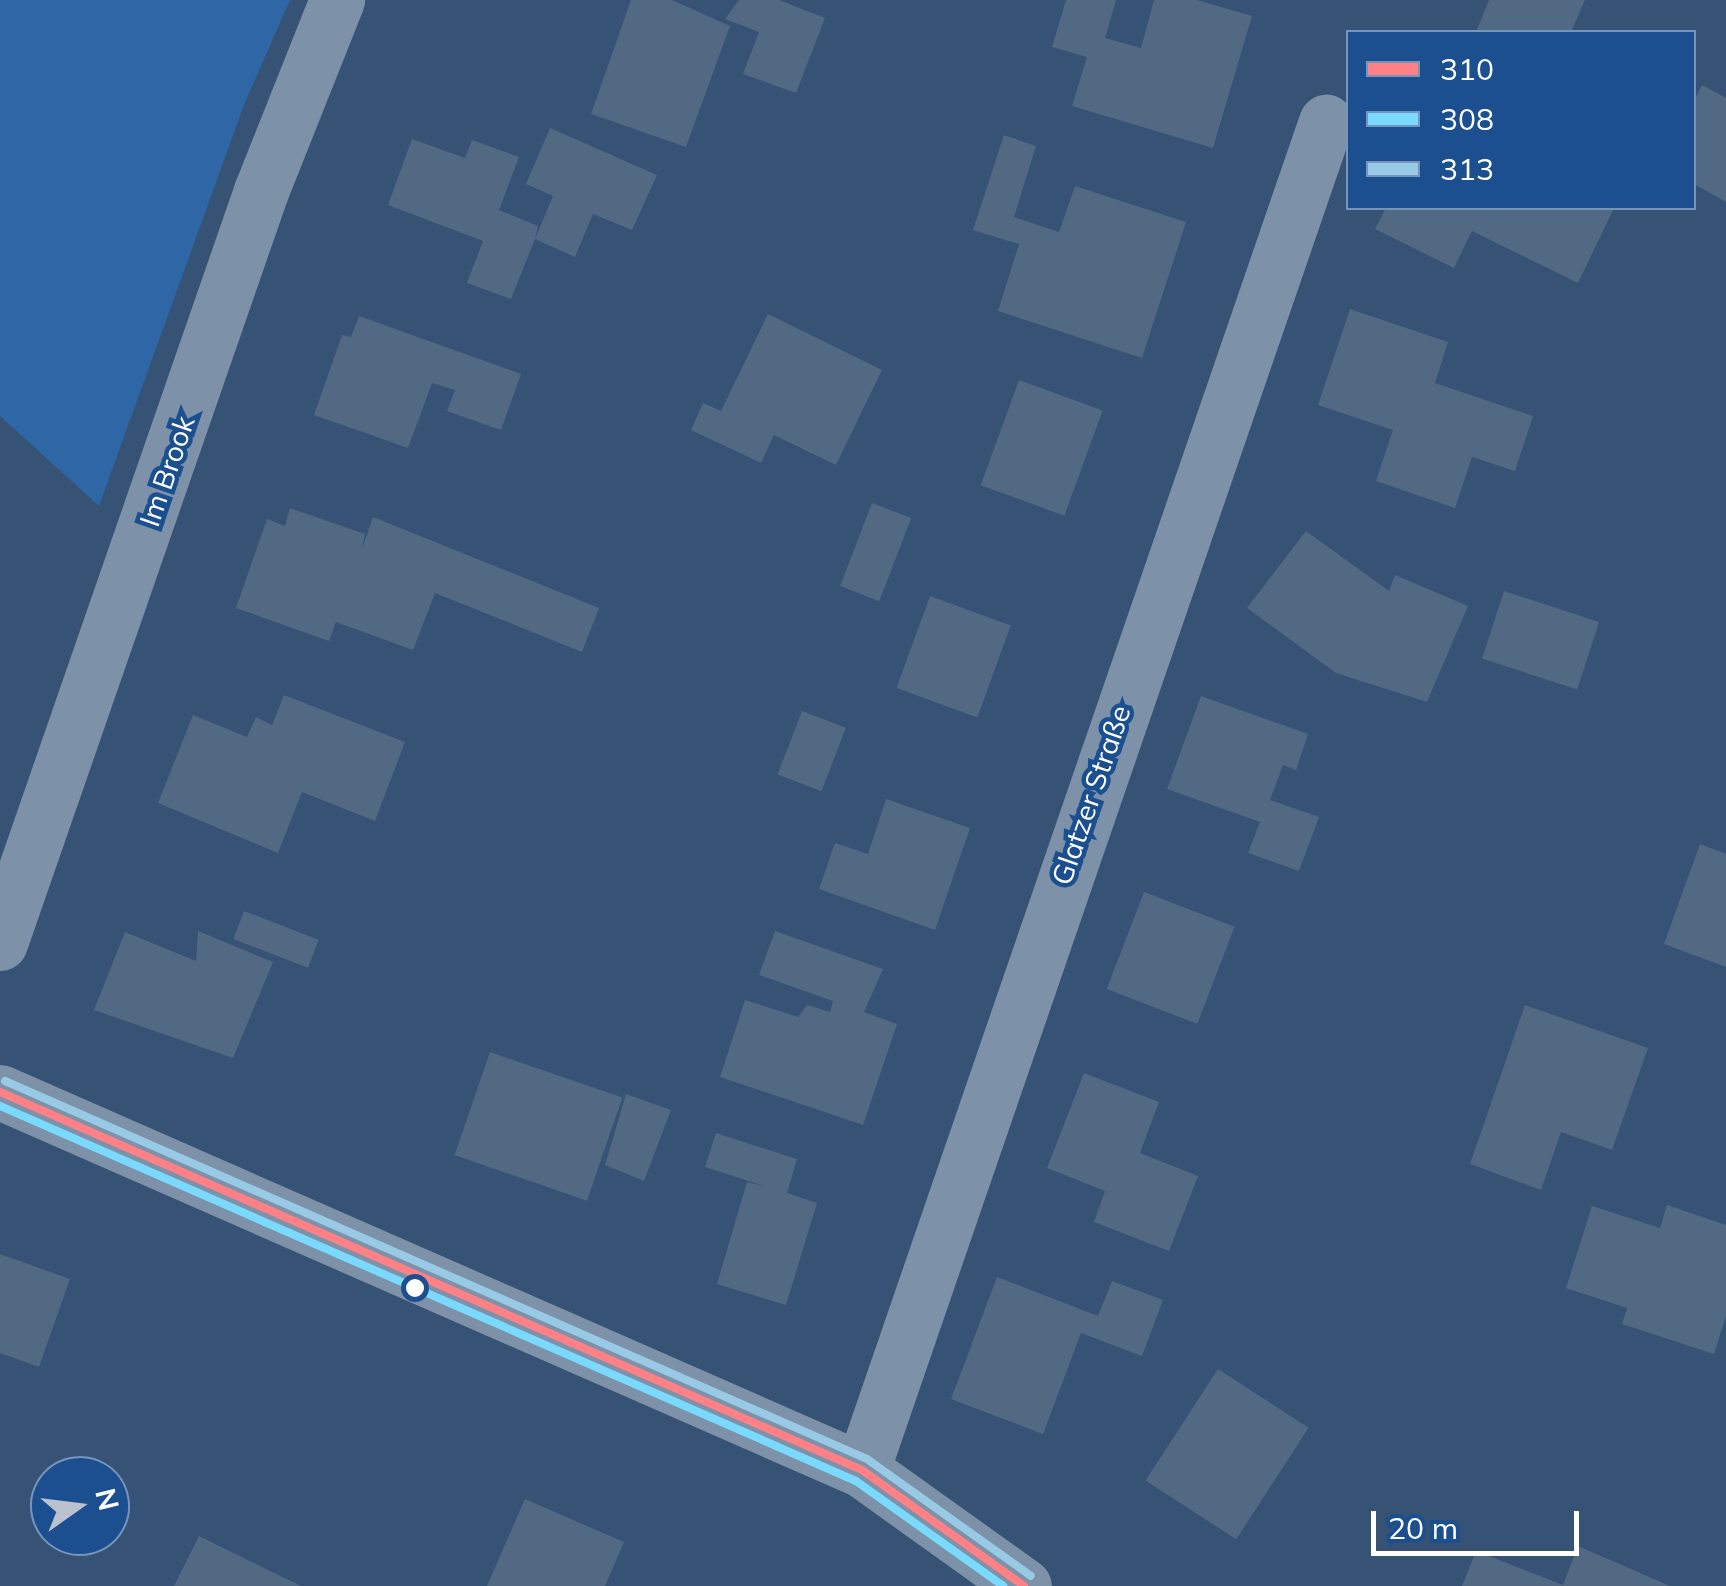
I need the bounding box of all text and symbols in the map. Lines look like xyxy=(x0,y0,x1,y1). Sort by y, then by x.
legend xyxy=(1346,30,1696,210)
text: 310 xyxy=(1440,50,1494,88)
text: 308 xyxy=(1440,100,1494,138)
text: 313 xyxy=(1440,150,1494,188)
street label: Im Brook xyxy=(132,411,202,531)
street label: Glatzer Straße xyxy=(1045,701,1137,889)
unlabelled marker xyxy=(405,1278,425,1298)
north arrow xyxy=(30,1456,130,1556)
text: N xyxy=(88,1485,127,1514)
scale bar xyxy=(1376,1491,1584,1553)
text: 20 m xyxy=(1388,1509,1458,1547)

